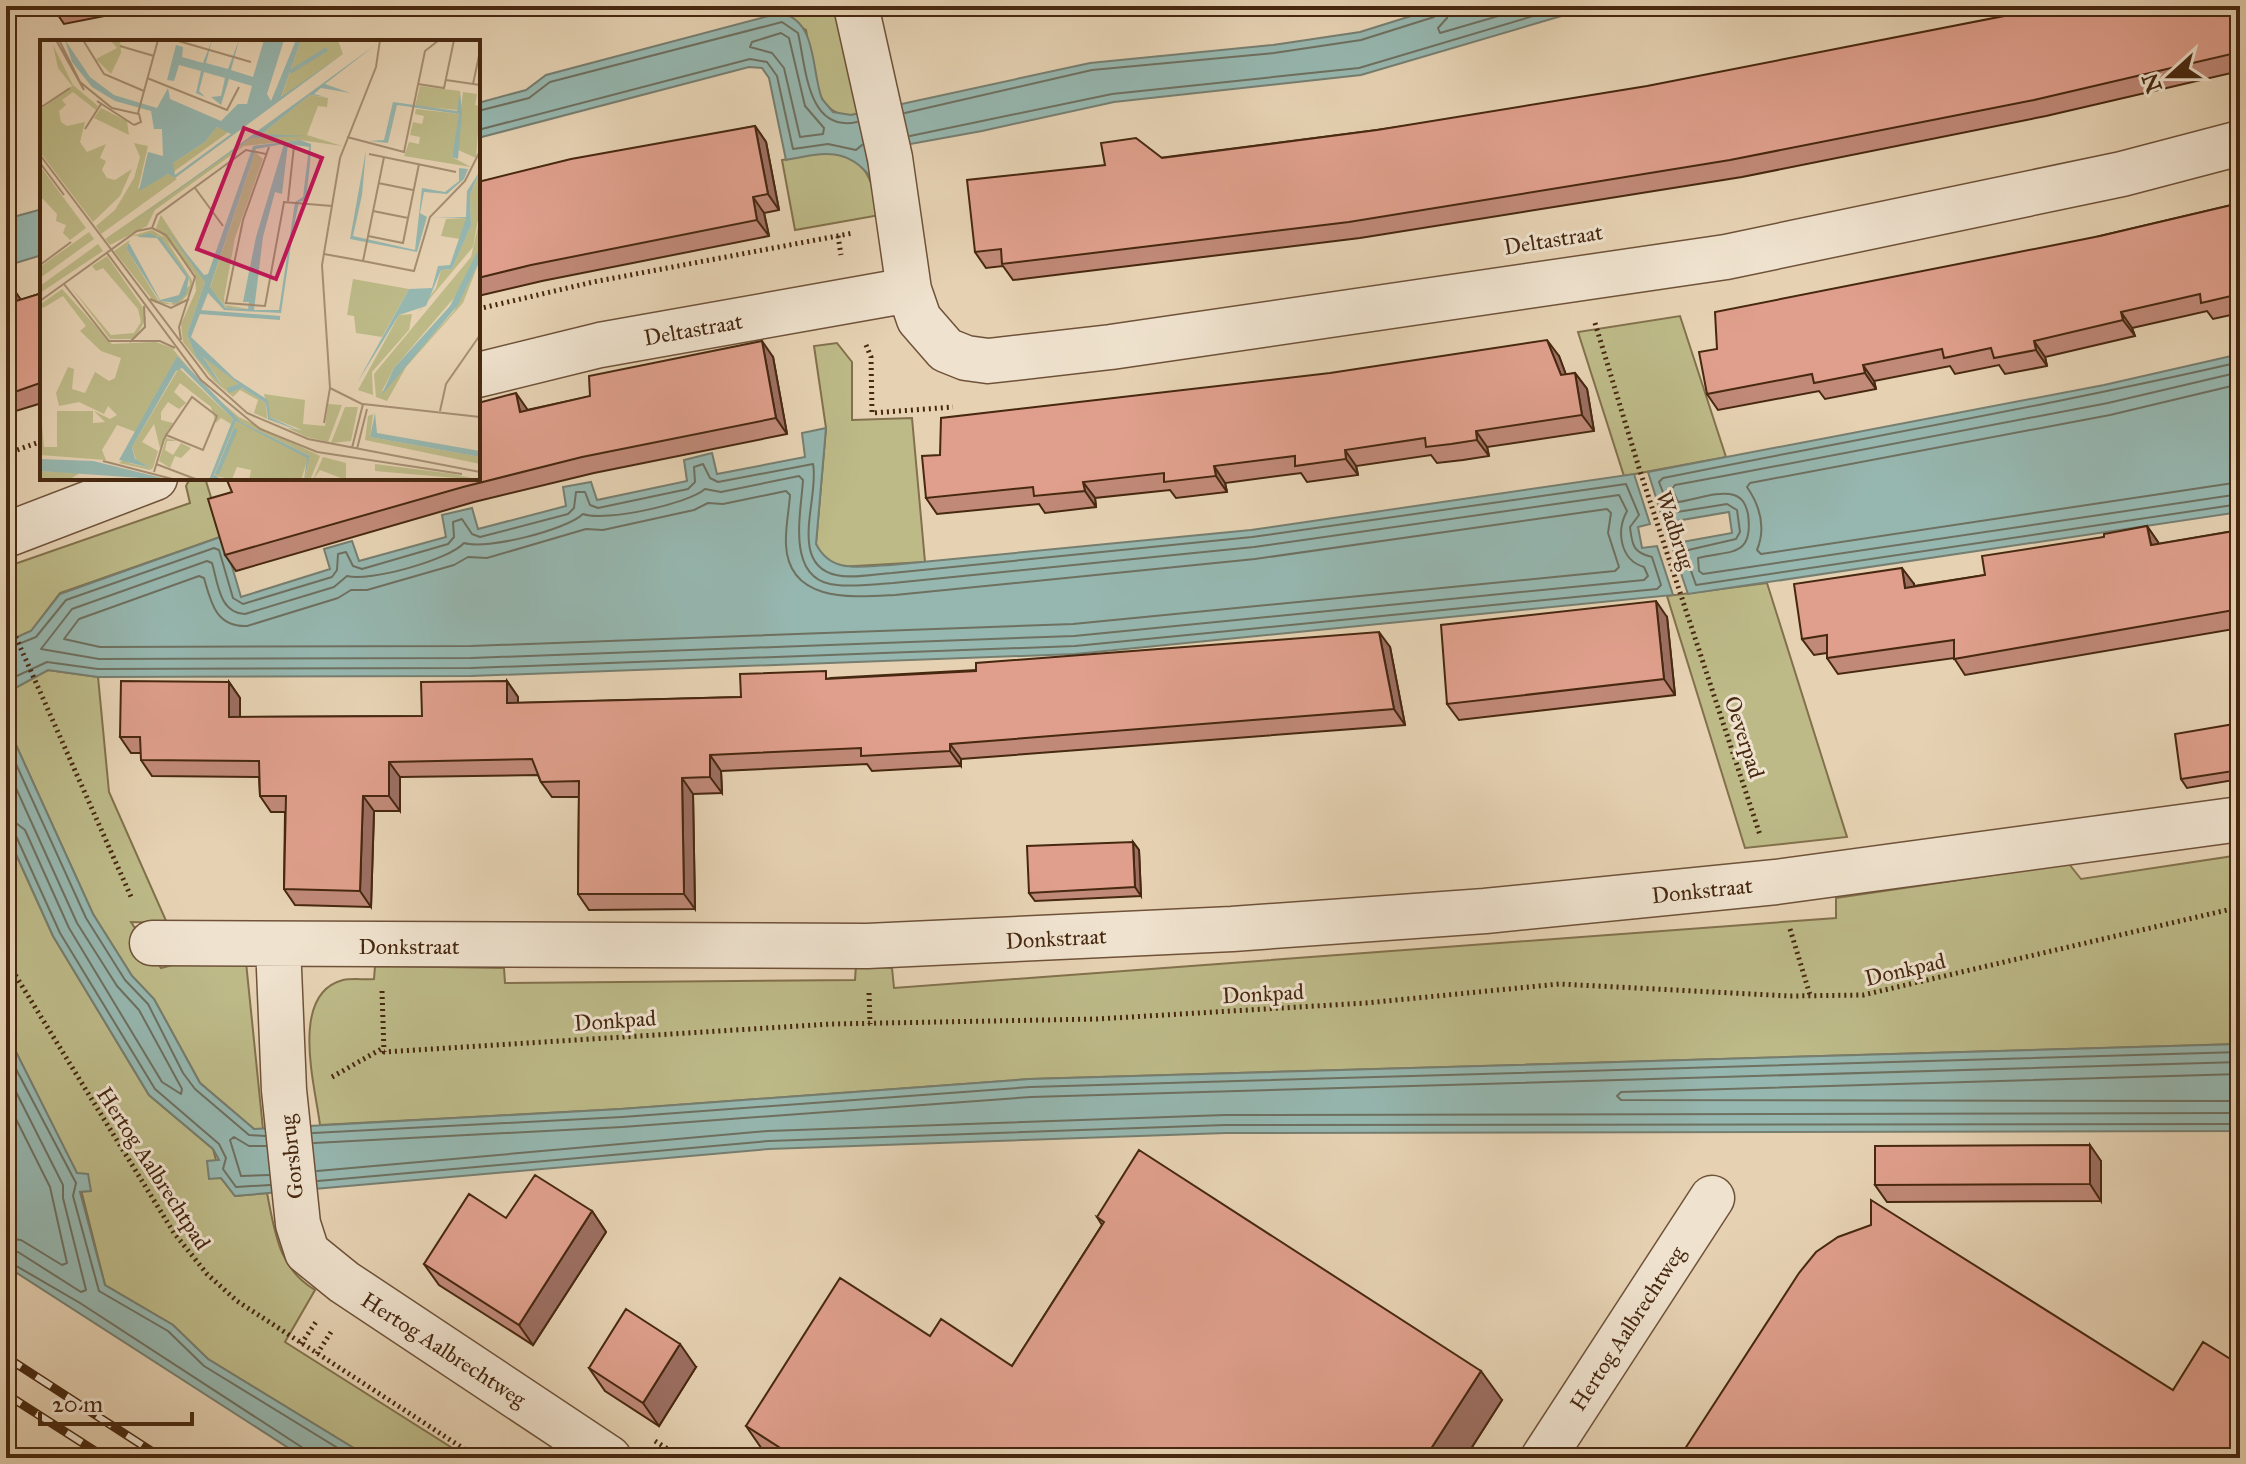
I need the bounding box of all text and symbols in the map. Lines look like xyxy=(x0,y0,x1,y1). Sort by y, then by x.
north arrow xyxy=(2130,36,2210,116)
inset map xyxy=(40,40,480,480)
text: N xyxy=(2136,69,2168,97)
street label: Deltastraat xyxy=(1502,218,1605,261)
street label: Deltastraat xyxy=(642,307,745,351)
street label: Wadbrug xyxy=(1650,487,1701,574)
street label: Oeverpad xyxy=(1719,693,1770,782)
street label: Donkstraat xyxy=(1650,872,1754,909)
street label: Donkstraat xyxy=(1005,922,1107,955)
street label: Donkstraat xyxy=(358,933,460,960)
street label: Donkpad xyxy=(1862,947,1948,992)
street label: Donkpad xyxy=(1221,978,1305,1009)
street label: Donkpad xyxy=(573,1004,657,1037)
street label: Hertog Aalbrechtpad xyxy=(91,1082,216,1255)
street label: Gorsbrug xyxy=(274,1113,309,1200)
street label: Hertog Aalbrechtweg xyxy=(1564,1240,1691,1416)
street label: Hertog Aalbrechtweg xyxy=(356,1286,532,1413)
scale bar xyxy=(40,1376,192,1426)
text: 20 m xyxy=(52,1389,103,1419)

